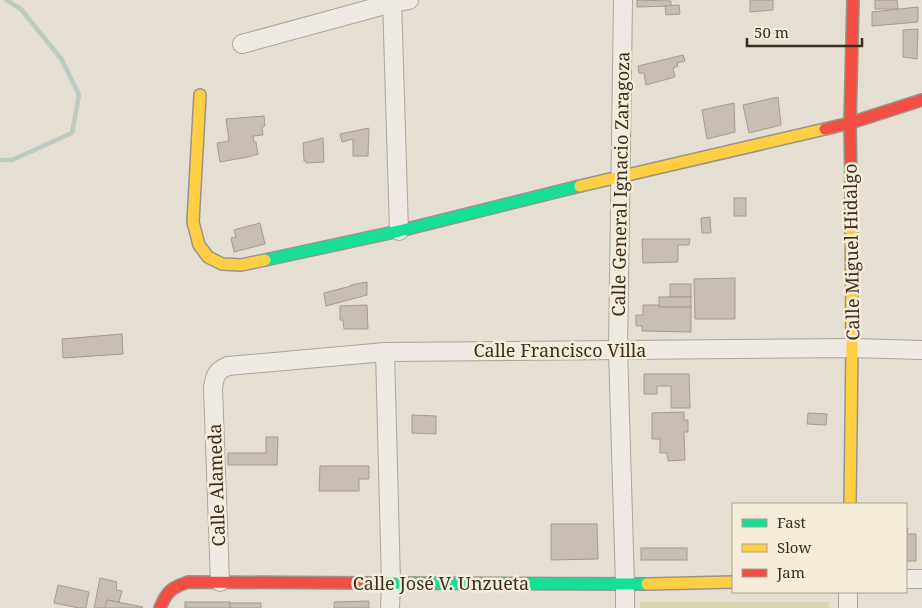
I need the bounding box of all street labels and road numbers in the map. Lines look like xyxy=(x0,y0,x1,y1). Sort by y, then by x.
street label: Calle General Ignacio Zaragoza xyxy=(606,51,634,317)
street label: Calle Miguel Hidalgo xyxy=(837,163,865,341)
street label: Calle Francisco Villa xyxy=(474,338,647,362)
street label: Calle Alameda xyxy=(202,423,230,547)
street label: Calle José V. Unzueta xyxy=(353,571,529,595)

